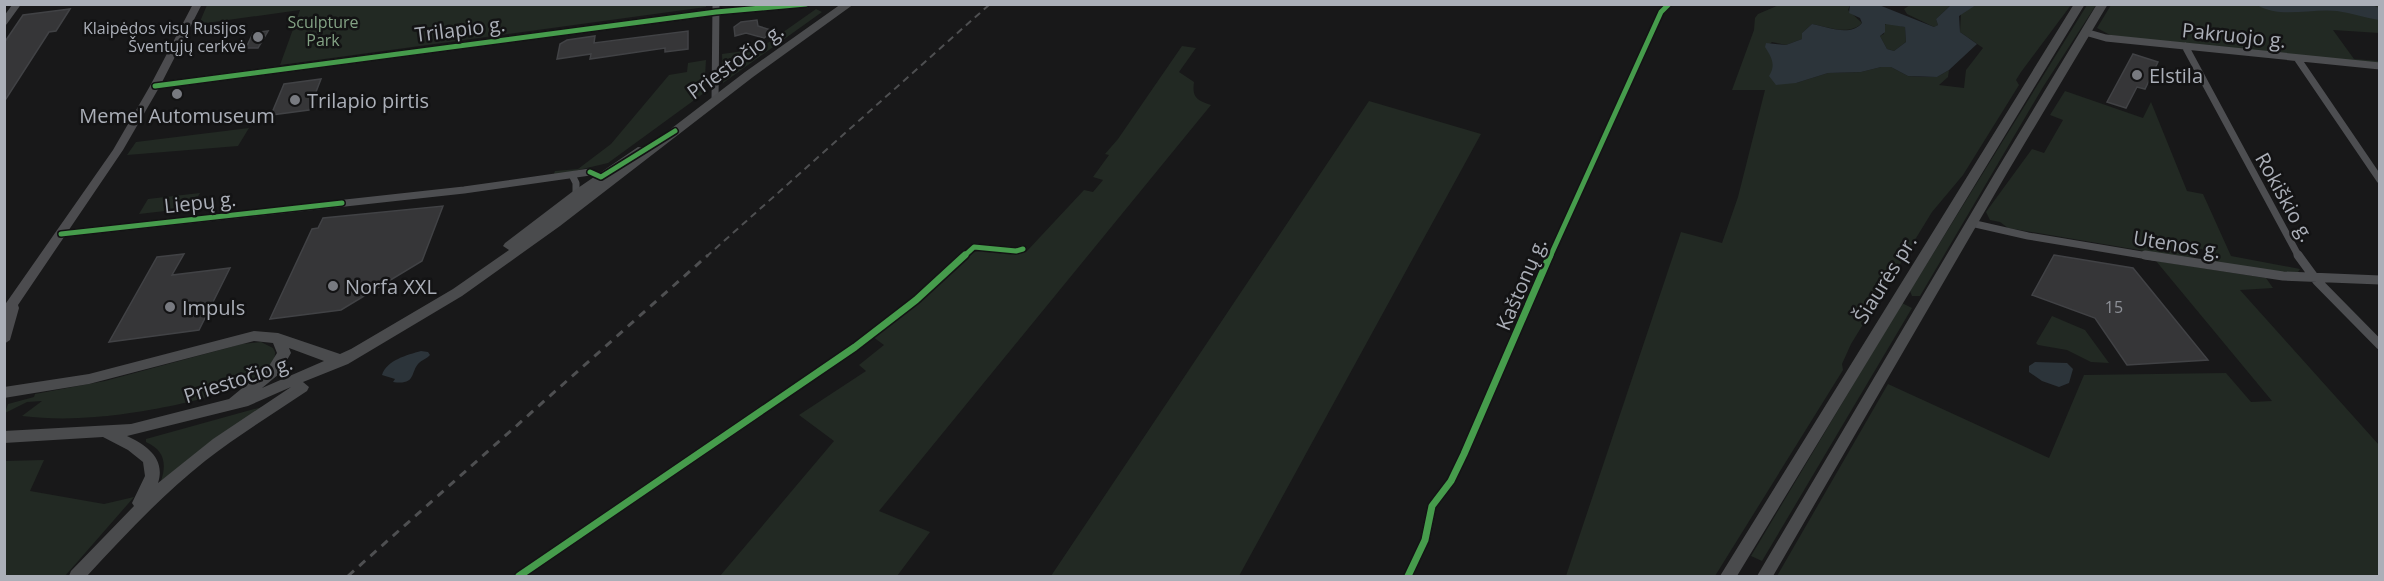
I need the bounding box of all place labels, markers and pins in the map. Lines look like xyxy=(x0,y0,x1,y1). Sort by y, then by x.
place label: Klaipėdos visų Rusijos Šventųjų cerkvė xyxy=(83,17,246,57)
marker: Klaipėdos visų Rusijos Šventųjų cerkvė xyxy=(251,30,265,44)
place label: Elstila xyxy=(2149,62,2203,89)
marker: Elstila xyxy=(2130,68,2144,82)
marker: Memel Automuseum xyxy=(170,87,184,101)
place label: Trilapio pirtis xyxy=(307,87,429,114)
marker: Trilapio pirtis xyxy=(288,93,302,107)
place label: Memel Automuseum xyxy=(79,102,275,129)
place label: Norfa XXL xyxy=(345,273,437,300)
marker: Norfa XXL xyxy=(326,279,340,293)
place label: Impuls xyxy=(182,294,245,321)
marker: Impuls xyxy=(163,300,177,314)

